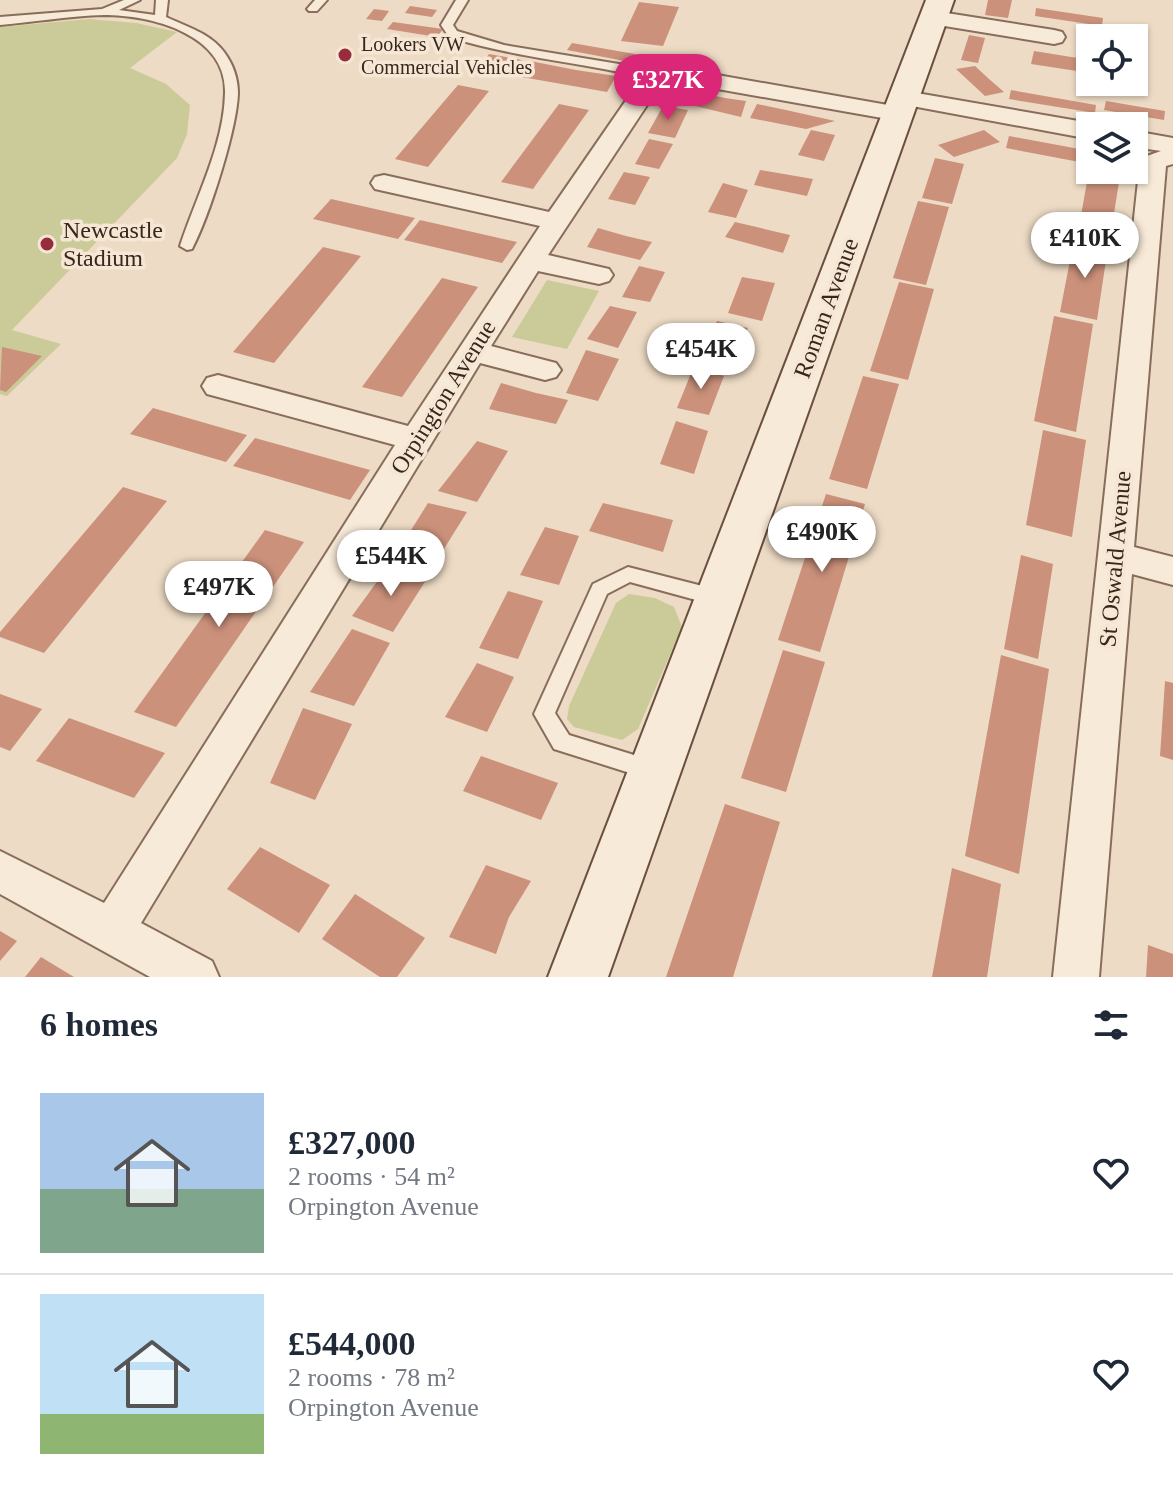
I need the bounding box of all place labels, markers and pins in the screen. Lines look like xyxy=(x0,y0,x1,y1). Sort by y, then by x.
place label: Lookers VW Commercial Vehicles xyxy=(361,33,532,78)
marker: Lookers VW Commercial Vehicles xyxy=(336,46,354,64)
pin: £327K xyxy=(612,54,724,122)
pin: £410K xyxy=(1029,212,1141,280)
place label: Newcastle Stadium xyxy=(63,217,163,271)
marker: Newcastle Stadium xyxy=(38,235,56,253)
pin: £454K xyxy=(645,323,757,391)
pin: £490K xyxy=(766,506,878,574)
pin: £544K xyxy=(335,530,447,598)
pin: £497K xyxy=(163,561,275,629)

